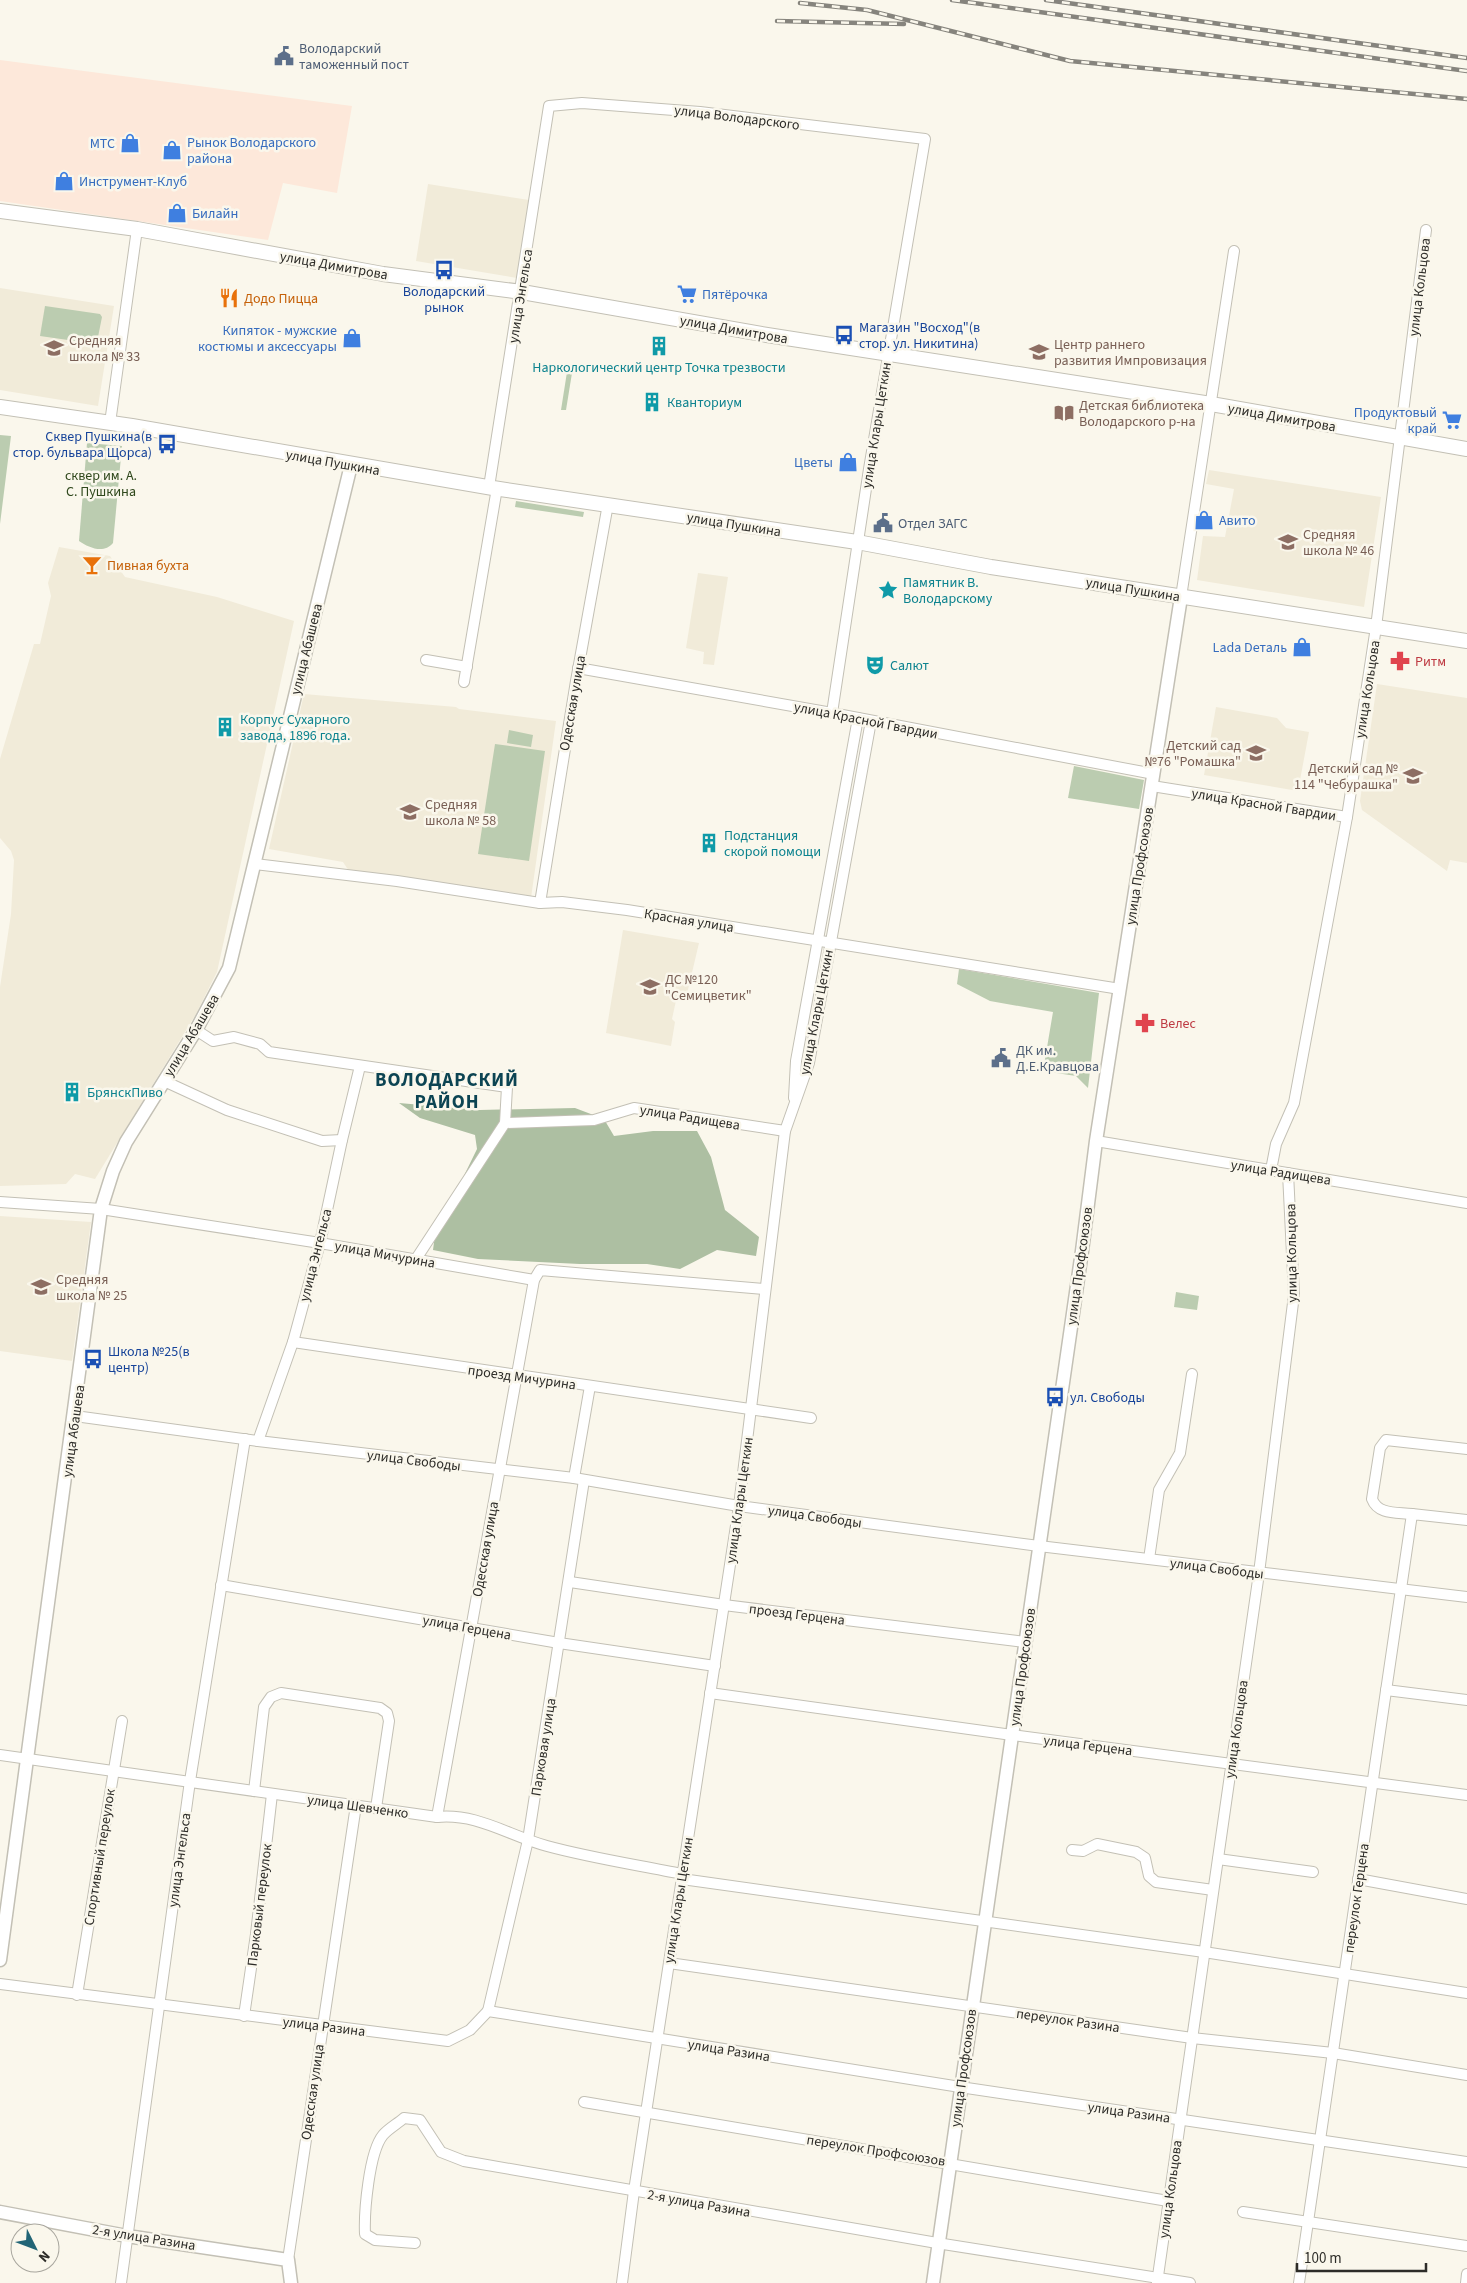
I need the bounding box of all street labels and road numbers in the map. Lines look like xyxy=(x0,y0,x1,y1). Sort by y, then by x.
street label: улица Володарского xyxy=(673,100,801,136)
street label: улица Кольцова xyxy=(1404,237,1436,337)
street label: улица Димитрова xyxy=(278,247,389,285)
street label: улица Энгельса xyxy=(504,248,538,345)
street label: улица Димитрова xyxy=(678,311,789,349)
street label: улица Клары Цеткин xyxy=(857,361,897,490)
street label: улица Димитрова xyxy=(1226,399,1337,437)
street label: улица Пушкина xyxy=(284,445,382,481)
street label: улица Пушкина xyxy=(685,508,782,542)
street label: улица Пушкина xyxy=(1084,573,1181,607)
street label: улица Абашева xyxy=(286,602,328,697)
street label: улица Кольцова xyxy=(1350,639,1386,740)
street label: Одесская улица xyxy=(555,654,591,753)
street label: улица Красной Гвардии xyxy=(792,697,939,745)
street label: улица Красной Гвардии xyxy=(1190,784,1338,826)
street label: улица Профсоюзов xyxy=(1121,806,1159,926)
street label: Красная улица xyxy=(642,904,735,938)
street label: улица Клары Цеткин xyxy=(795,948,839,1077)
street label: улица Абашева xyxy=(159,990,224,1081)
street label: улица Радищева xyxy=(638,1100,741,1136)
street label: улица Радищева xyxy=(1229,1155,1332,1191)
street label: улица Кольцова xyxy=(1281,1203,1303,1303)
street label: улица Профсоюзов xyxy=(1062,1206,1098,1326)
street label: улица Энгельса xyxy=(295,1207,337,1304)
street label: улица Мичурина xyxy=(333,1236,437,1274)
street label: проезд Мичурина xyxy=(466,1360,577,1395)
street label: улица Абашева xyxy=(58,1384,90,1479)
street label: улица Клары Цеткин xyxy=(721,1436,759,1565)
street label: улица Свободы xyxy=(366,1445,462,1477)
street label: Одесская улица xyxy=(468,1500,504,1599)
street label: улица Свободы xyxy=(767,1501,863,1533)
street label: улица Свободы xyxy=(1169,1553,1265,1585)
street label: проезд Герцена xyxy=(748,1599,846,1631)
street label: улица Профсоюзов xyxy=(1005,1607,1041,1727)
street label: улица Герцена xyxy=(421,1610,513,1646)
street label: улица Кольцова xyxy=(1220,1679,1254,1780)
street label: Парковая улица xyxy=(526,1697,562,1798)
street label: улица Герцена xyxy=(1042,1731,1133,1761)
street label: Спортивный переулок xyxy=(79,1787,121,1927)
street label: улица Шевченко xyxy=(306,1790,410,1824)
street label: улица Энгельса xyxy=(163,1812,197,1909)
street label: улица Клары Цеткин xyxy=(659,1836,699,1965)
street label: переулок Герцена xyxy=(1339,1842,1375,1954)
street label: Парковый переулок xyxy=(243,1843,277,1968)
street label: переулок Разина xyxy=(1015,2004,1121,2038)
street label: улица Профсоюзов xyxy=(946,2008,982,2128)
street label: улица Разина xyxy=(281,2012,366,2042)
street label: улица Разина xyxy=(686,2035,771,2067)
street label: Одесская улица xyxy=(296,2043,330,2141)
street label: улица Разина xyxy=(1086,2097,1171,2129)
street label: переулок Профсоюзов xyxy=(805,2130,947,2172)
street label: улица Кольцова xyxy=(1154,2139,1188,2240)
street label: 2-я улица Разина xyxy=(646,2185,752,2223)
street label: 2-я улица Разина xyxy=(91,2220,197,2256)

